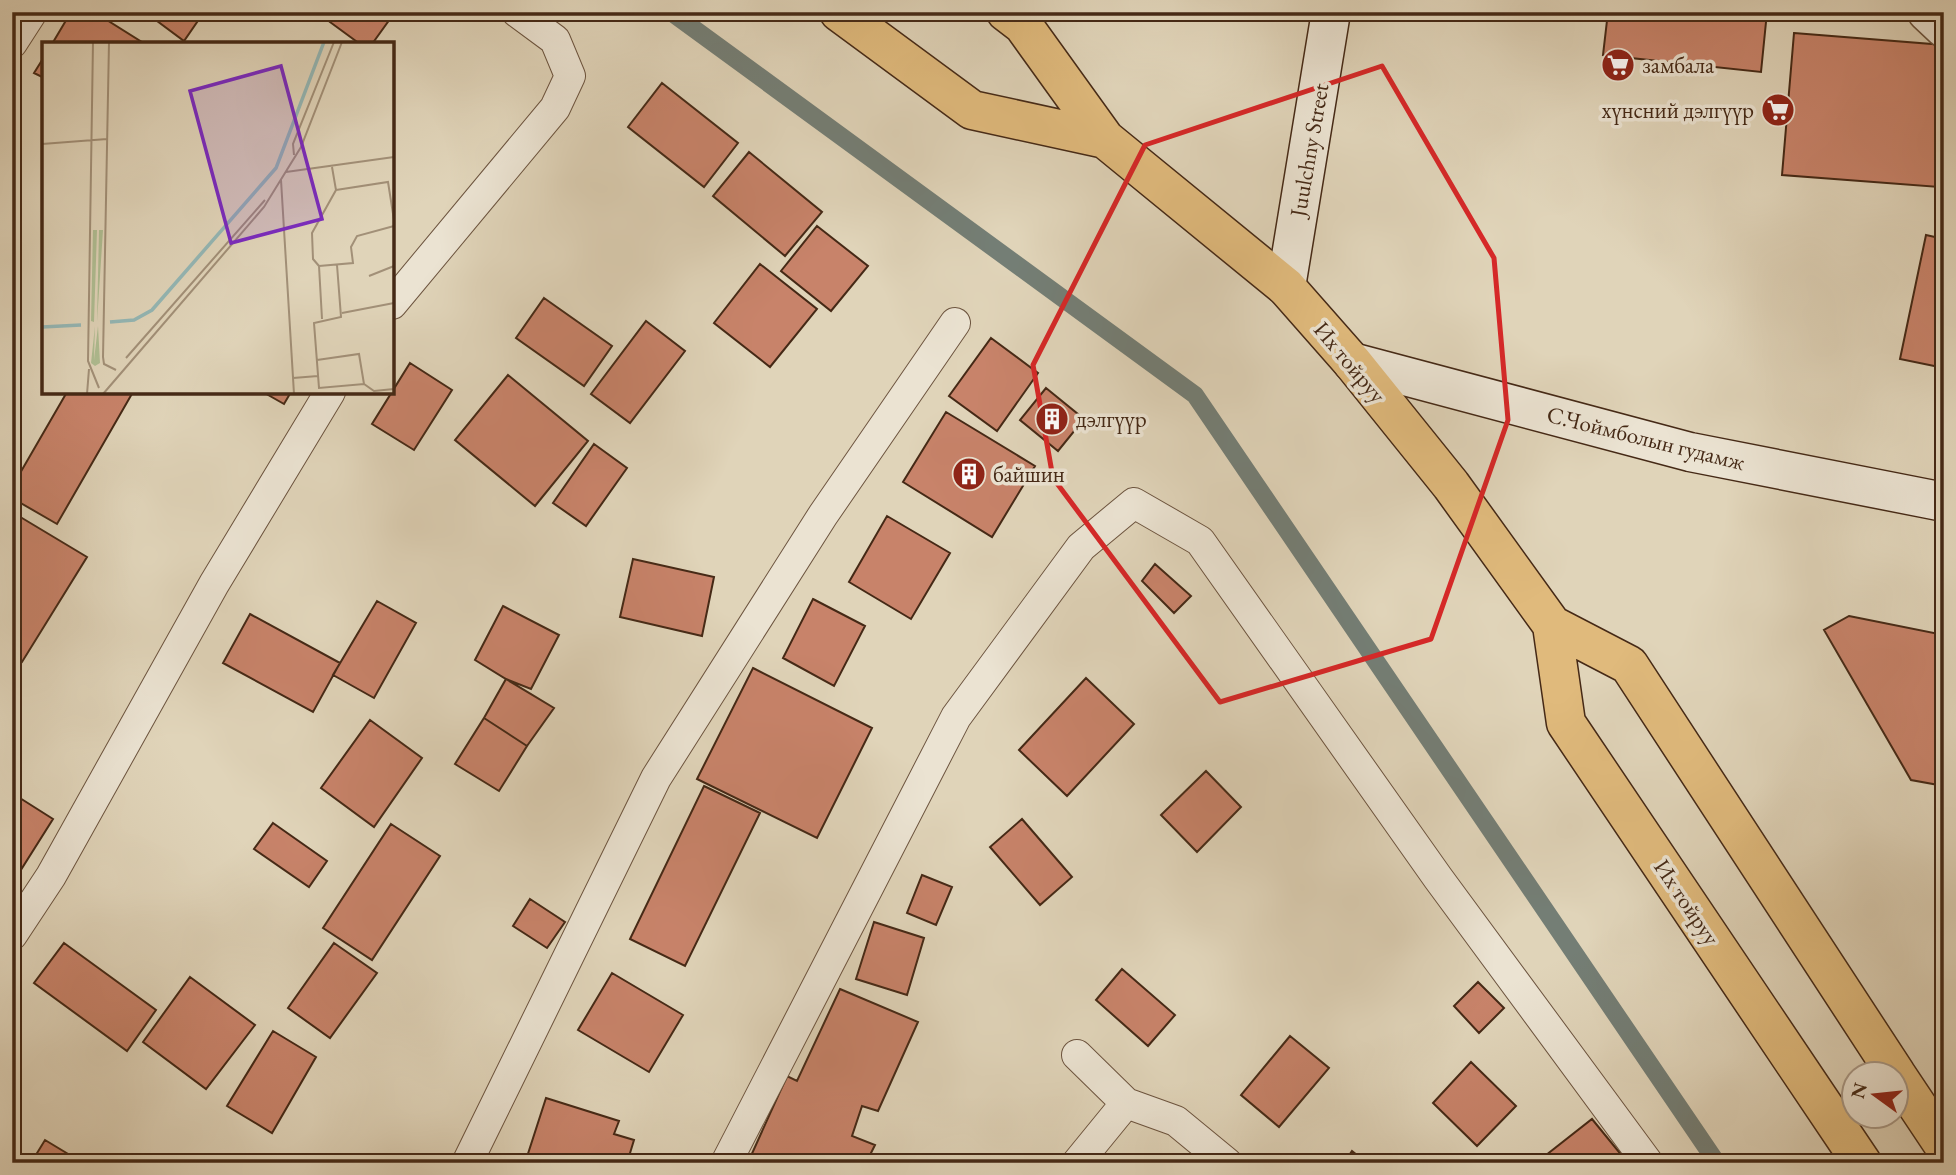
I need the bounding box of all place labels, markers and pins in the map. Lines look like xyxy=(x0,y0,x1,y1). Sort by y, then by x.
supermarket icon: замбала xyxy=(1599,46,1637,84)
place label: замбала xyxy=(1642,50,1715,80)
supermarket icon: хүнсний дэлгүүр xyxy=(1759,91,1797,129)
place label: хүнсний дэлгүүр xyxy=(1602,95,1754,125)
building icon: дэлгүүр xyxy=(1033,400,1071,438)
place label: дэлгүүр xyxy=(1076,404,1147,434)
building icon: байшин xyxy=(950,455,988,493)
place label: байшин xyxy=(993,459,1065,489)

